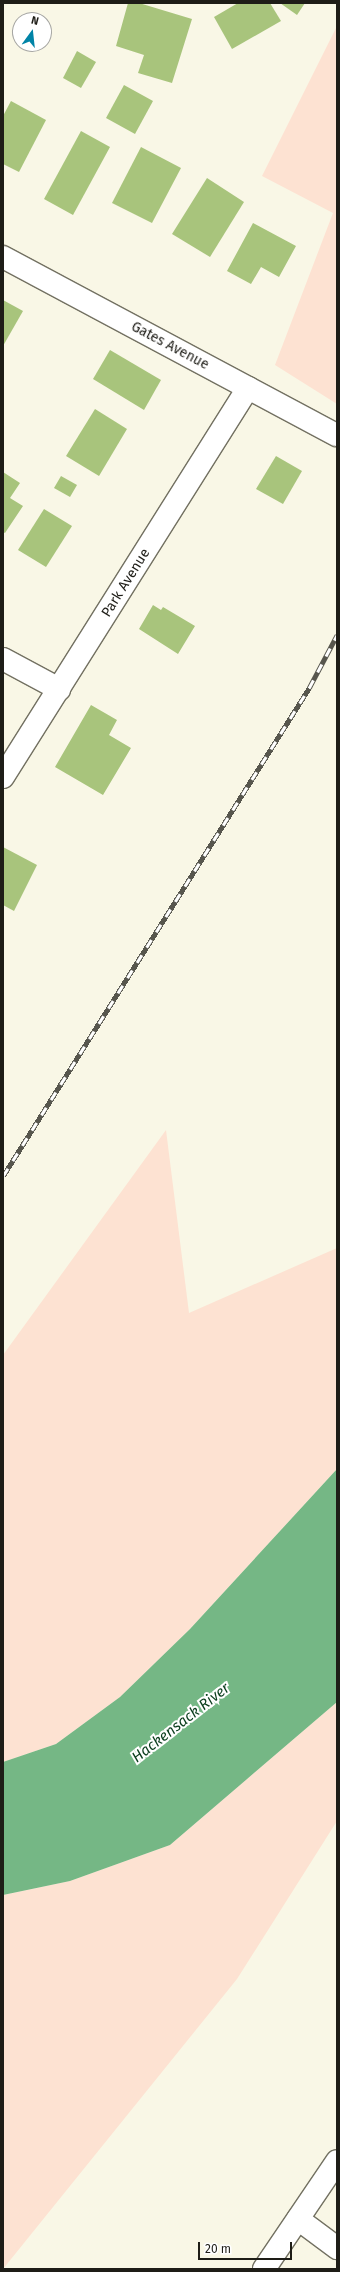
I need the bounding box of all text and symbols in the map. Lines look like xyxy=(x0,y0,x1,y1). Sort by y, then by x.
north arrow xyxy=(12,12,52,52)
text: N xyxy=(30,14,40,28)
street label: Gates Avenue xyxy=(128,318,212,374)
street label: Park Avenue xyxy=(98,546,154,620)
water label: Hackensack River xyxy=(129,1679,233,1767)
scale bar xyxy=(200,2234,294,2260)
text: 20 m xyxy=(205,2242,231,2256)

